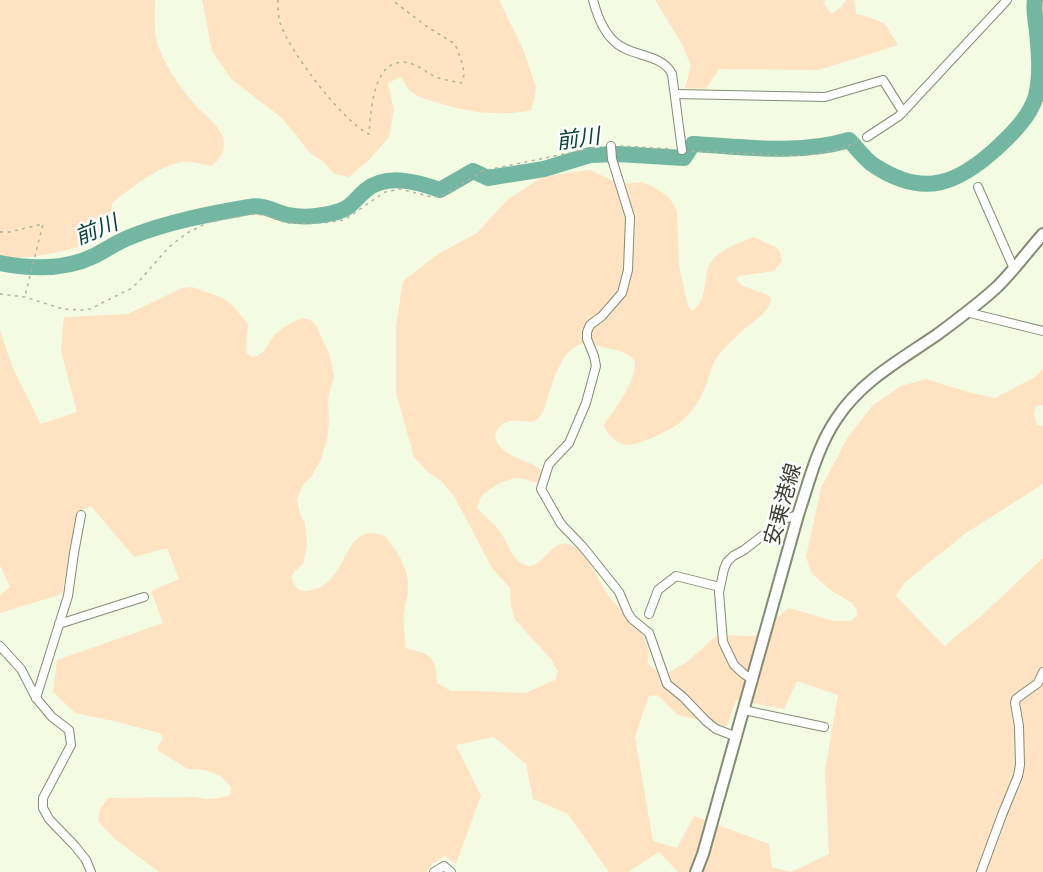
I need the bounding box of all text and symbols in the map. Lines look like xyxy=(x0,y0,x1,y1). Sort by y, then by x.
water label: 前川 xyxy=(554,120,604,156)
water label: 前川 xyxy=(70,206,124,251)
street label: 安乗港線 xyxy=(756,460,808,548)

